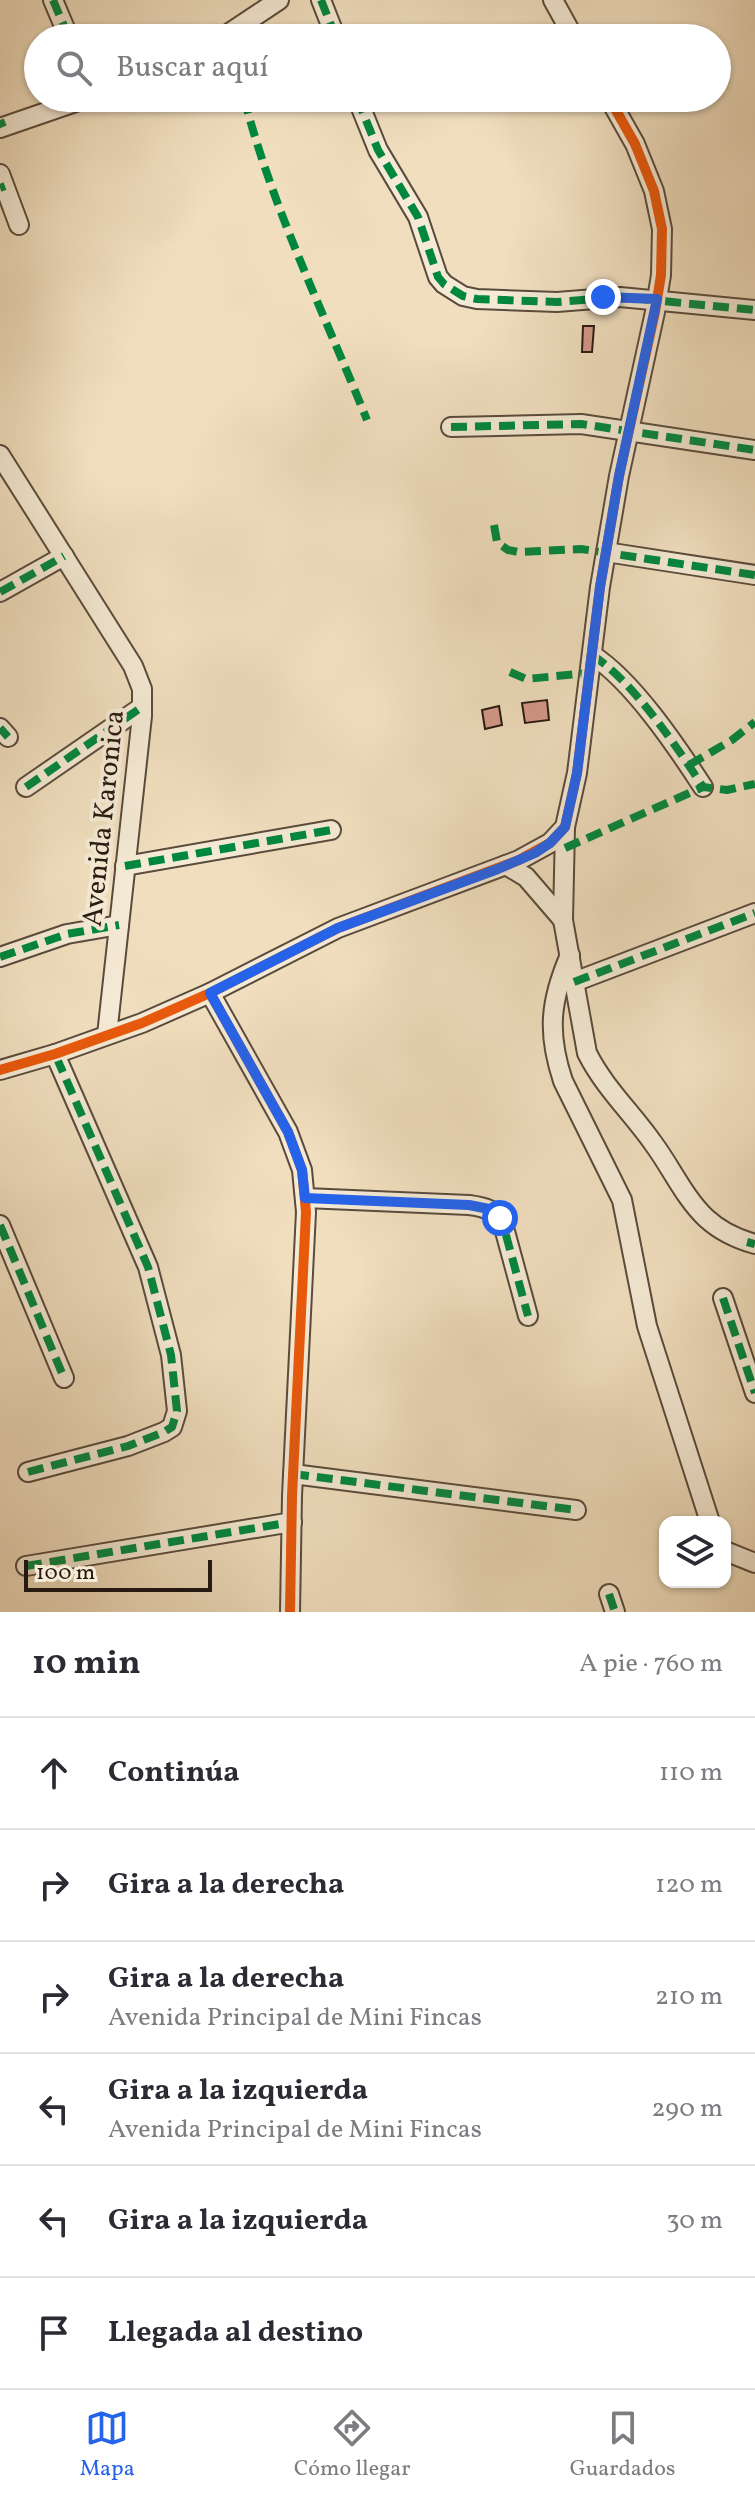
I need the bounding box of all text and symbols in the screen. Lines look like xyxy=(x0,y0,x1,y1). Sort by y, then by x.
search box xyxy=(24,24,731,112)
icon: search xyxy=(52,46,96,90)
text: Buscar aquí xyxy=(116,47,269,89)
route end xyxy=(585,279,621,315)
street label: Avenida Karonica xyxy=(74,708,135,928)
route start xyxy=(482,1200,518,1236)
map controls xyxy=(659,1516,731,1588)
button: layers xyxy=(659,1516,731,1588)
scale bar xyxy=(24,1556,212,1592)
text: 100 m xyxy=(36,1558,95,1589)
text: 10 min xyxy=(32,1641,141,1688)
text: A pie · 760 m xyxy=(579,1646,723,1682)
icon: ahead xyxy=(32,1751,76,1795)
text: Continúa xyxy=(108,1752,240,1794)
text: 110 m xyxy=(659,1755,723,1791)
icon: right xyxy=(32,1863,76,1907)
text: Gira a la derecha xyxy=(108,1864,344,1906)
text: 120 m xyxy=(655,1867,723,1903)
text: Gira a la derecha xyxy=(108,1958,344,2000)
icon: right xyxy=(32,1975,76,2019)
text: 210 m xyxy=(655,1979,723,2015)
text: Avenida Principal de Mini Fincas xyxy=(108,2000,482,2036)
text: Gira a la izquierda xyxy=(108,2070,368,2112)
icon: left xyxy=(32,2087,76,2131)
text: 290 m xyxy=(651,2091,723,2127)
text: Avenida Principal de Mini Fincas xyxy=(108,2112,482,2148)
icon: left xyxy=(32,2199,76,2243)
text: Gira a la izquierda xyxy=(108,2200,368,2242)
text: 30 m xyxy=(666,2203,723,2239)
icon: arrive xyxy=(32,2311,76,2355)
text: Llegada al destino xyxy=(108,2312,363,2354)
tab: Mapa xyxy=(80,2406,135,2485)
tab: Cómo llegar xyxy=(294,2406,411,2485)
tab: Guardados xyxy=(570,2406,675,2485)

